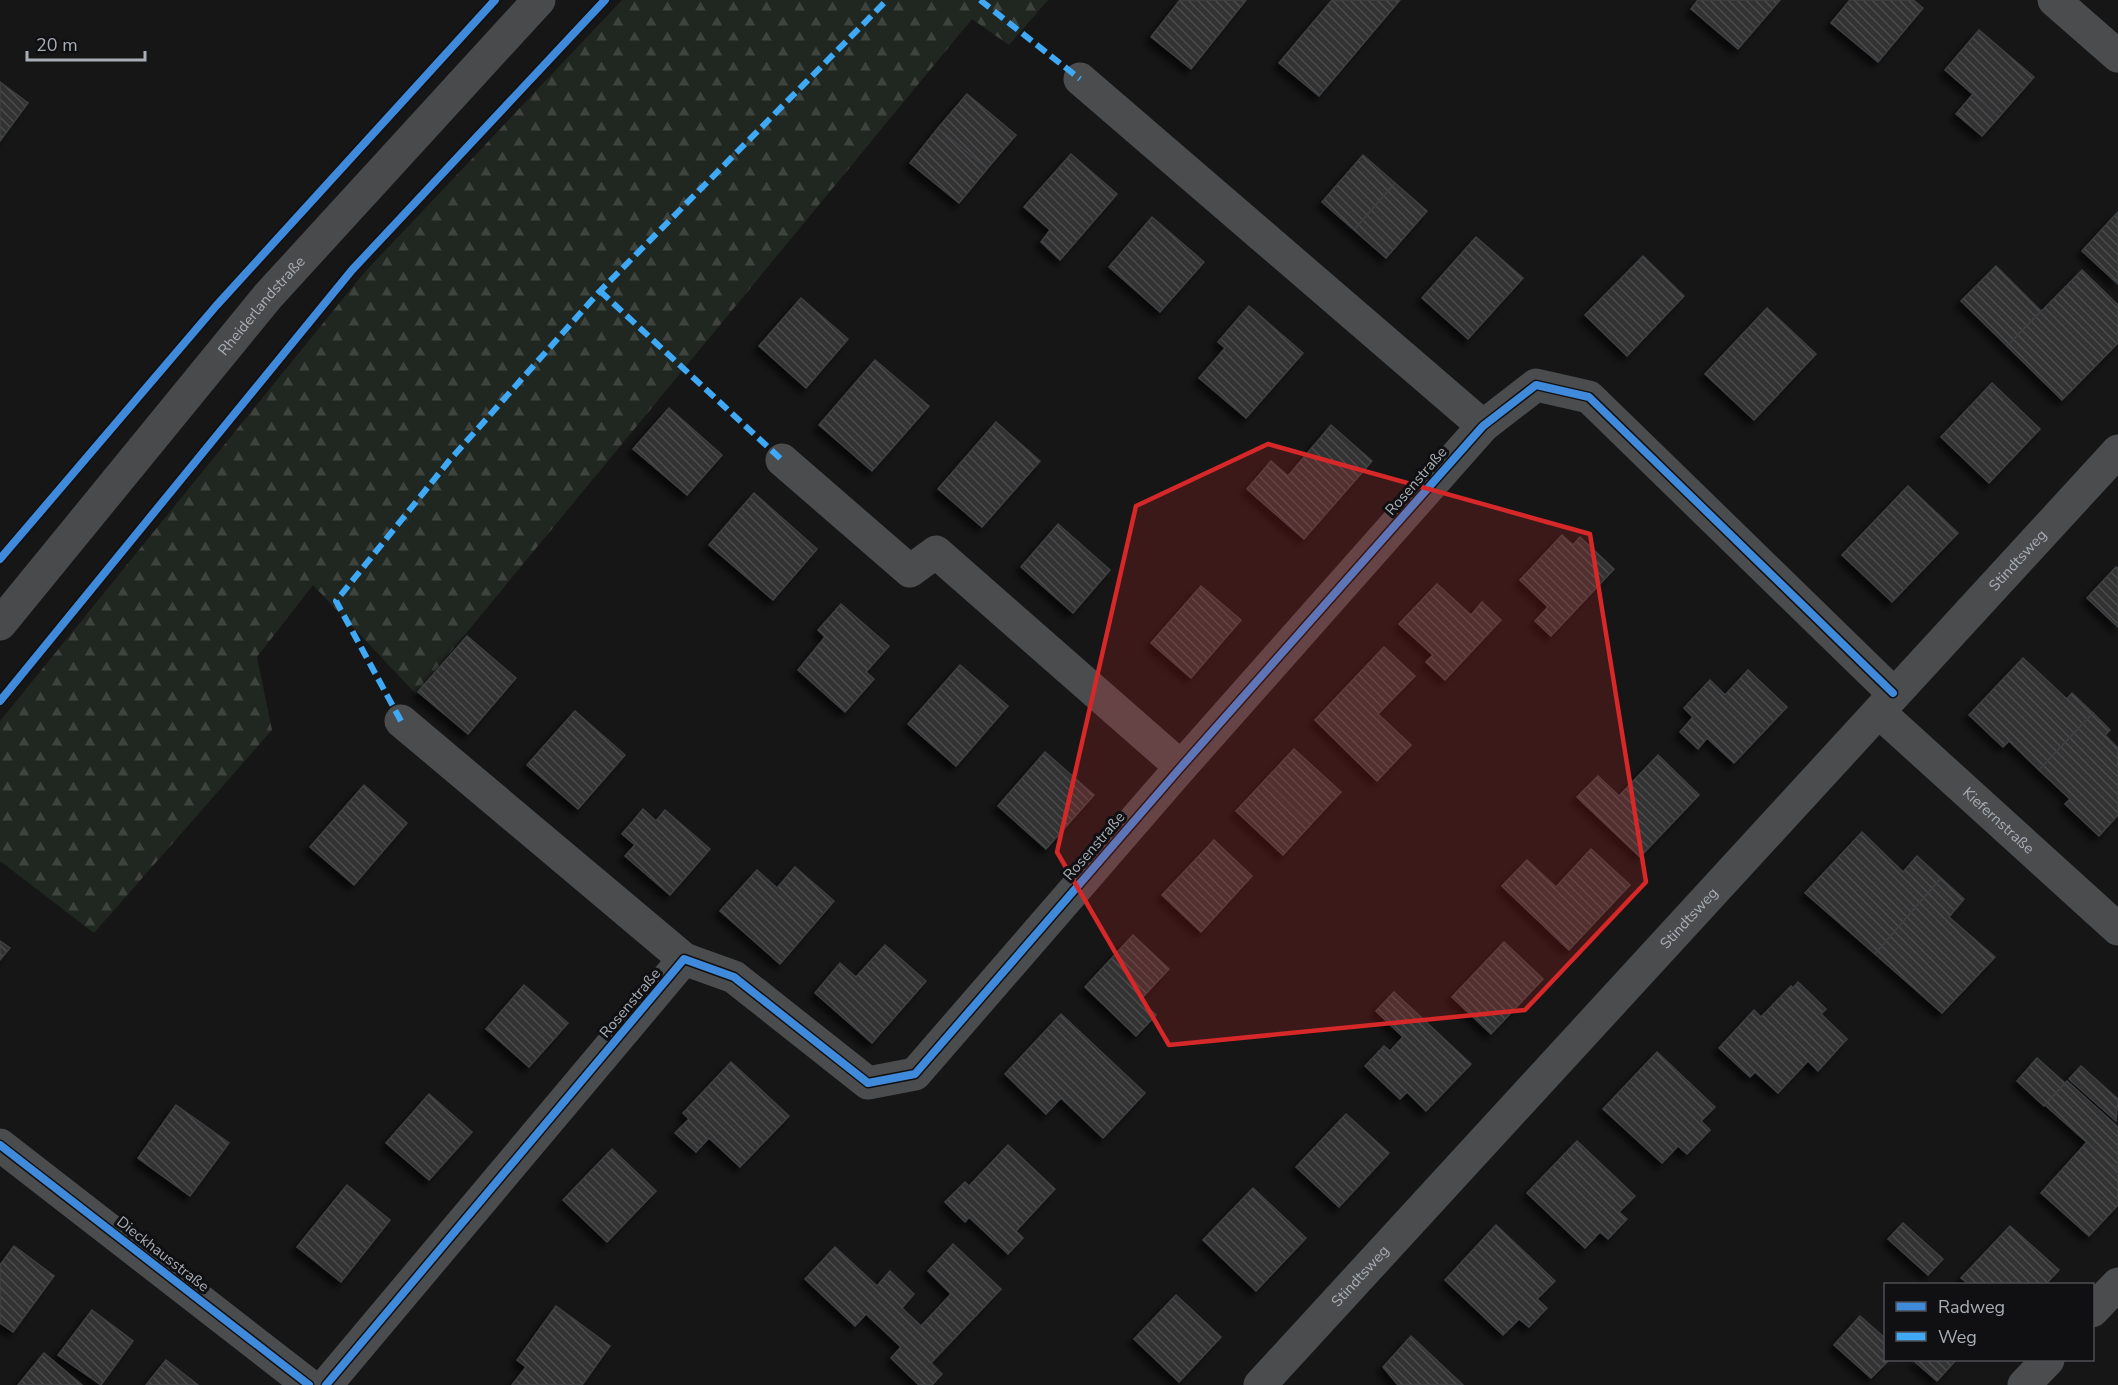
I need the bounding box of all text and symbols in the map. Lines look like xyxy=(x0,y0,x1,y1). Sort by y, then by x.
scale bar xyxy=(27,24,146,62)
text: 20 m xyxy=(36,33,78,57)
street label: Rheiderlandstraße xyxy=(213,252,310,360)
street label: Rosenstraße xyxy=(1381,442,1451,520)
street label: Stindtsweg xyxy=(1984,525,2051,595)
street label: Kiefernstraße xyxy=(1958,783,2039,858)
street label: Rosenstraße xyxy=(1059,807,1129,885)
street label: Stindtsweg xyxy=(1656,883,1722,953)
street label: Rosenstraße xyxy=(595,964,665,1042)
street label: Dieckhausstraße xyxy=(113,1212,213,1296)
street label: Stindtsweg xyxy=(1327,1241,1393,1311)
legend xyxy=(1884,1283,2094,1361)
text: Radweg xyxy=(1938,1295,2005,1319)
text: Weg xyxy=(1938,1325,1977,1349)

